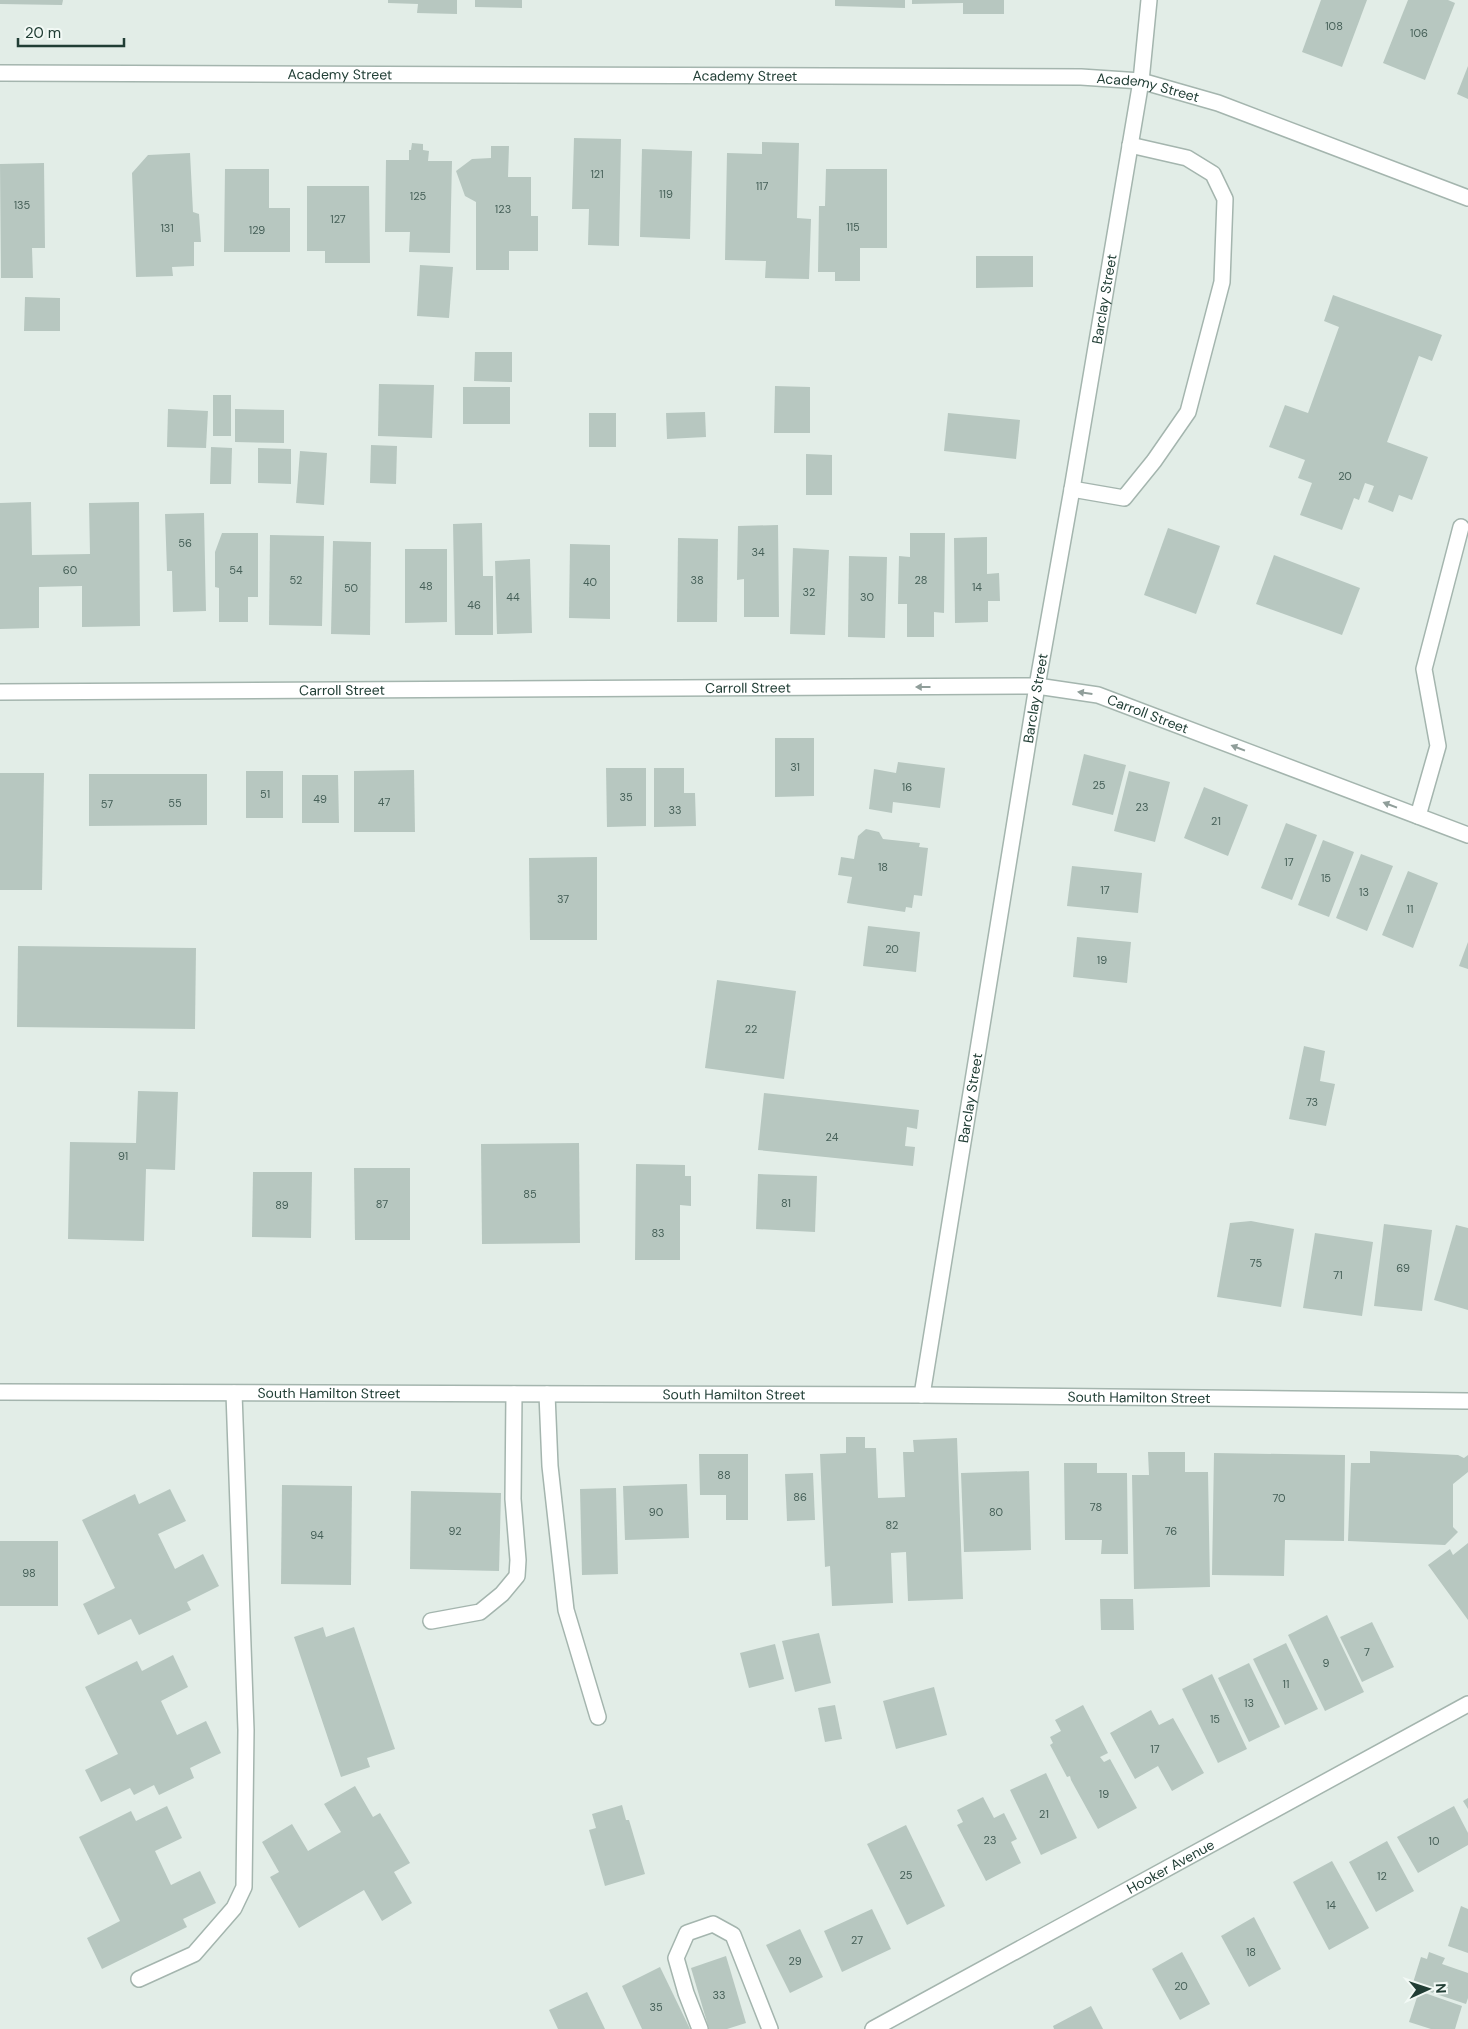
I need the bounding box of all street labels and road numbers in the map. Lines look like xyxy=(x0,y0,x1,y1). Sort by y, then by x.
street label: Academy Street xyxy=(288,65,392,83)
street label: Academy Street xyxy=(693,67,797,85)
street label: Academy Street xyxy=(1096,69,1201,106)
street label: Barclay Street xyxy=(1088,253,1121,345)
street label: Barclay Street xyxy=(1019,652,1052,744)
street label: Carroll Street xyxy=(705,678,791,697)
street label: Carroll Street xyxy=(299,681,385,699)
street label: Carroll Street xyxy=(1105,690,1191,737)
street label: Barclay Street xyxy=(954,1052,986,1144)
street label: South Hamilton Street xyxy=(257,1384,401,1402)
street label: South Hamilton Street xyxy=(662,1385,806,1404)
street label: South Hamilton Street xyxy=(1067,1388,1211,1407)
street label: Hooker Avenue xyxy=(1124,1835,1218,1898)

